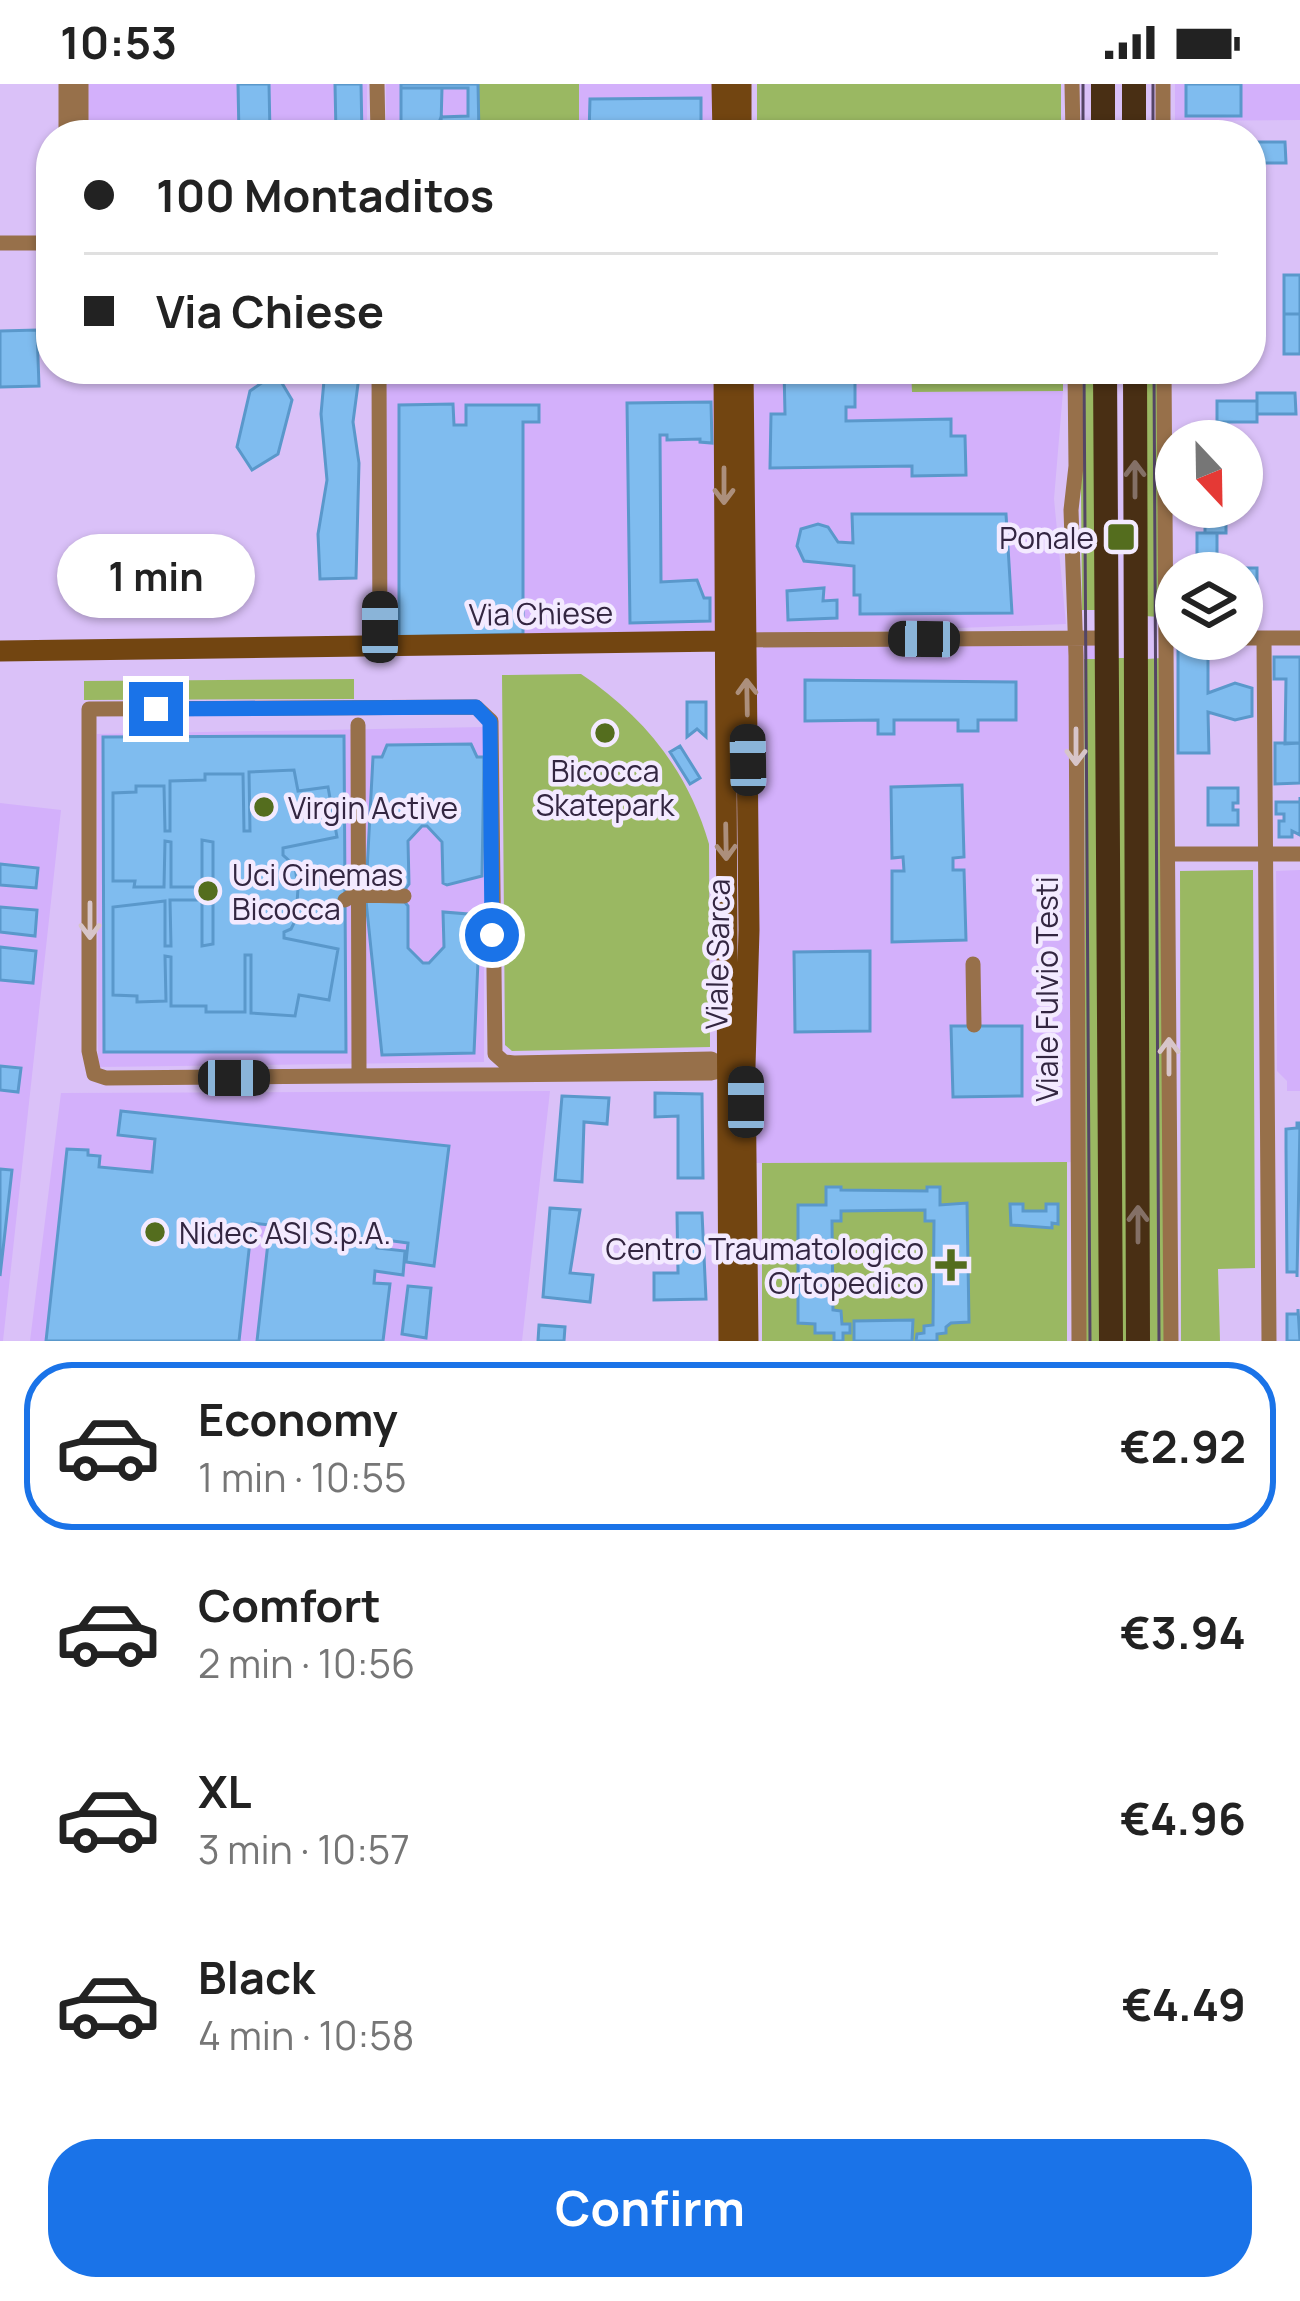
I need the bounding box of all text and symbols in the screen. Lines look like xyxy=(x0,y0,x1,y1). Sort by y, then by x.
text: 10:53 xyxy=(60,11,177,73)
text: 100 Montaditos xyxy=(156,164,494,226)
text: Via Chiese xyxy=(156,280,384,342)
north arrow xyxy=(1155,420,1263,528)
map controls xyxy=(1155,420,1263,660)
one-way arrow xyxy=(1124,460,1146,499)
one-way arrow xyxy=(713,466,735,505)
place label: Ponale xyxy=(999,517,1094,558)
marker: Ponale xyxy=(1105,521,1137,553)
callout: 1 min xyxy=(57,535,255,619)
text: 1 min xyxy=(108,549,204,603)
button: layers xyxy=(1155,552,1263,660)
car xyxy=(362,591,398,663)
street label: Via Chiese xyxy=(469,591,613,635)
car xyxy=(888,620,960,658)
one-way arrow xyxy=(736,678,758,717)
route end xyxy=(129,682,183,736)
marker: Bicocca Skatepark xyxy=(592,720,618,746)
car xyxy=(729,724,767,796)
one-way arrow xyxy=(1065,727,1087,766)
place label: Bicocca Skatepark xyxy=(536,750,675,825)
place label: Virgin Active xyxy=(288,787,458,828)
marker: Virgin Active xyxy=(251,794,277,820)
one-way arrow xyxy=(715,822,737,861)
place label: Uci Cinemas Bicocca xyxy=(232,854,403,929)
street label: Viale Fulvio Testi xyxy=(1026,876,1067,1102)
marker: Uci Cinemas Bicocca xyxy=(195,878,221,904)
street label: Viale Sarca xyxy=(695,878,739,1030)
one-way arrow xyxy=(79,901,101,940)
route start xyxy=(465,908,519,962)
one-way arrow xyxy=(1158,1037,1181,1076)
car xyxy=(198,1060,270,1096)
car xyxy=(728,1066,764,1138)
one-way arrow xyxy=(1126,1205,1149,1244)
place label: Nidec ASI S.p.A. xyxy=(179,1212,391,1253)
marker: Nidec ASI S.p.A. xyxy=(142,1219,168,1245)
place label: Centro Traumatologico Ortopedico xyxy=(606,1228,924,1303)
marker: Centro Traumatologico Ortopedico xyxy=(935,1249,967,1281)
text: Economy xyxy=(198,1388,398,1450)
icon: car xyxy=(54,1392,162,1500)
text: €2.92 xyxy=(1120,1415,1246,1477)
text: 1 min · 10:55 xyxy=(198,1450,407,1504)
text: Comfort xyxy=(198,1574,381,1636)
icon: car xyxy=(54,1578,162,1686)
text: €3.94 xyxy=(1120,1601,1246,1663)
text: 2 min · 10:56 xyxy=(198,1636,415,1690)
text: XL xyxy=(198,1760,252,1822)
icon: car xyxy=(54,1764,162,1872)
text: €4.96 xyxy=(1120,1787,1246,1849)
text: 3 min · 10:57 xyxy=(198,1822,410,1876)
text: Black xyxy=(198,1946,315,2008)
icon: car xyxy=(54,1950,162,2058)
text: €4.49 xyxy=(1122,1973,1246,2035)
text: 4 min · 10:58 xyxy=(198,2008,414,2062)
button: Confirm xyxy=(48,2139,1252,2277)

